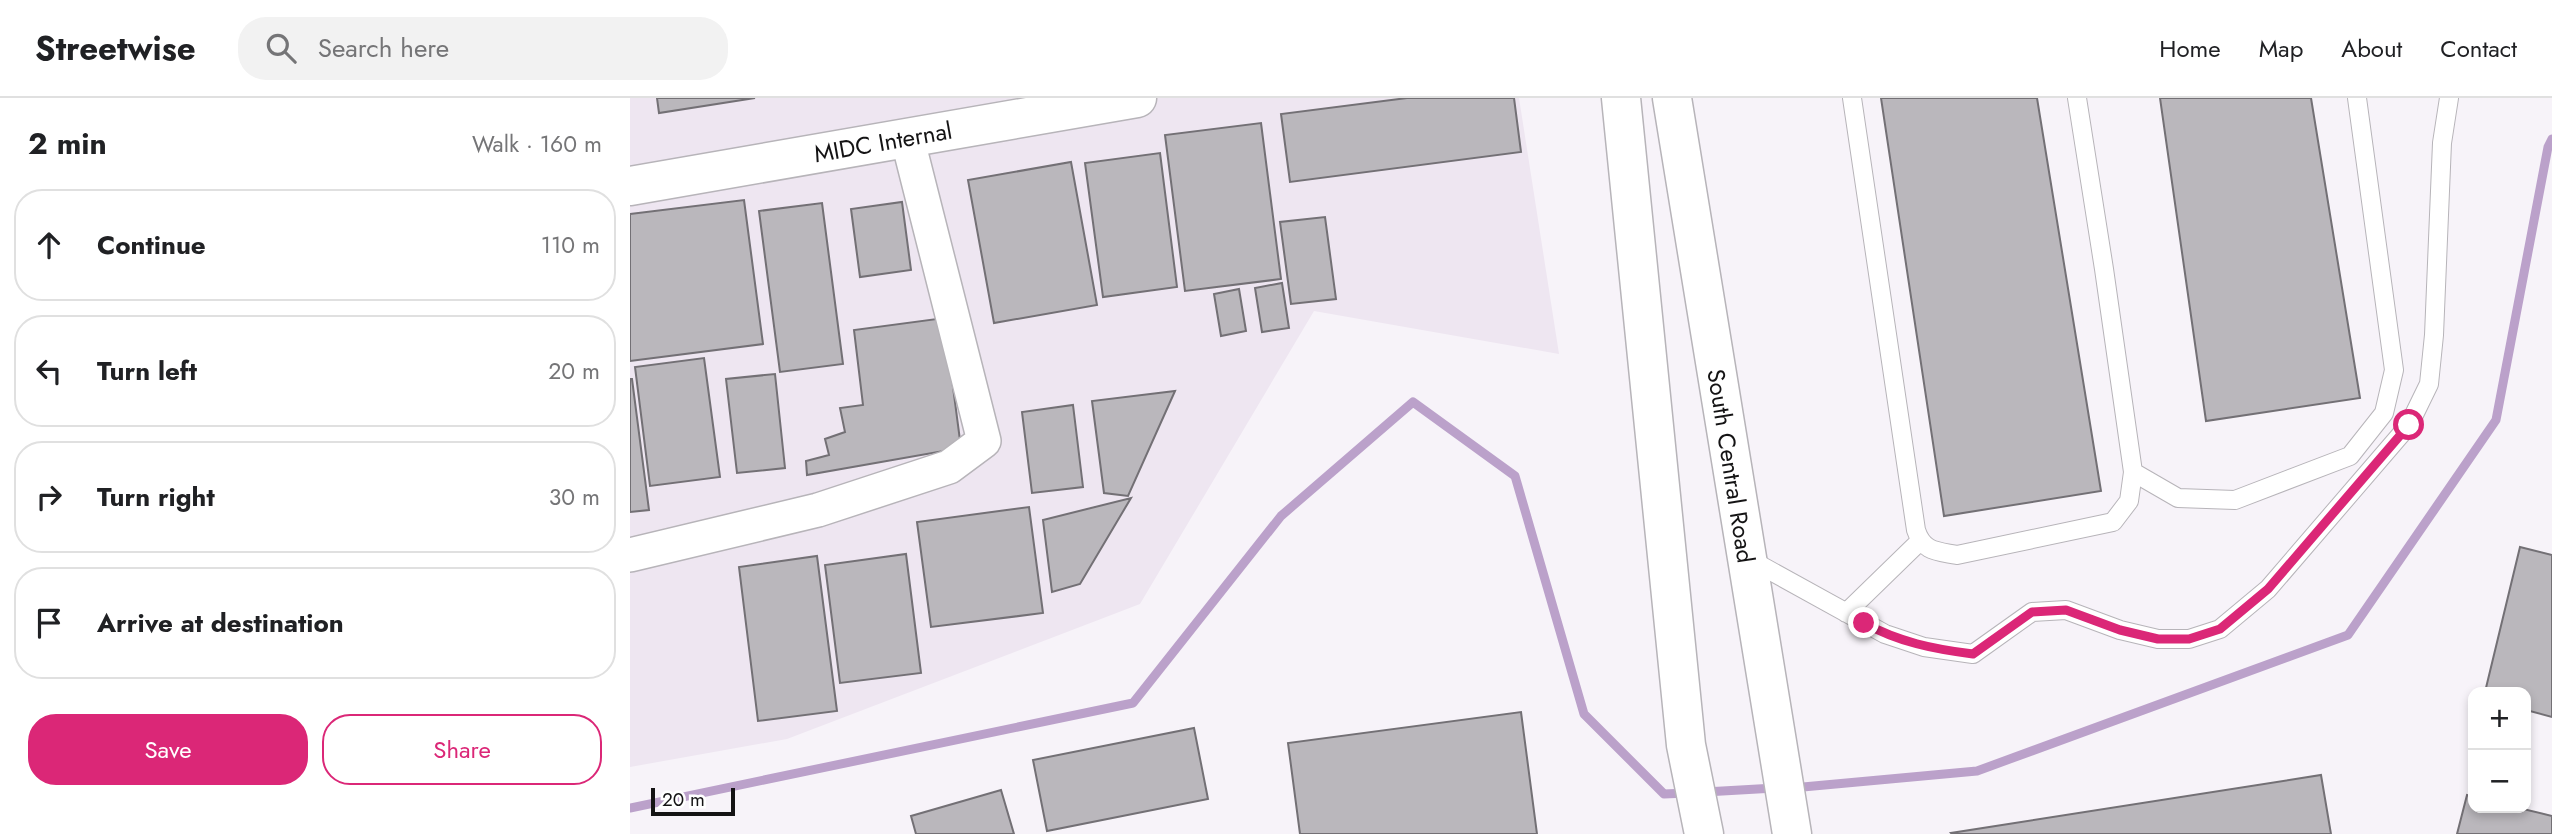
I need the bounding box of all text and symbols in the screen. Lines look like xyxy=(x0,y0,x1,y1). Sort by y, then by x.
search box xyxy=(238,17,728,80)
text: Streetwise xyxy=(35,25,196,72)
icon: search xyxy=(262,29,300,67)
text: Search here xyxy=(318,29,449,67)
text: Home xyxy=(2159,31,2221,66)
text: Map xyxy=(2259,31,2303,66)
text: About xyxy=(2341,31,2402,66)
text: Contact xyxy=(2440,31,2517,66)
street label: MIDC Internal xyxy=(811,113,955,171)
text: 2 min xyxy=(28,122,107,165)
text: Walk · 160 m xyxy=(472,127,602,161)
icon: ahead xyxy=(30,226,68,264)
text: Continue xyxy=(97,226,206,264)
text: 110 m xyxy=(541,228,600,262)
icon: left xyxy=(30,352,68,390)
text: Turn left xyxy=(97,352,197,390)
text: 20 m xyxy=(548,354,600,388)
street label: South Central Road xyxy=(1698,367,1764,565)
route start xyxy=(2393,409,2424,440)
icon: right xyxy=(30,478,68,516)
text: Turn right xyxy=(97,478,215,516)
text: 30 m xyxy=(549,480,600,514)
icon: arrive xyxy=(30,604,68,642)
text: Arrive at destination xyxy=(97,604,344,642)
route end xyxy=(1848,607,1879,638)
map controls xyxy=(2468,687,2531,813)
button: + xyxy=(2468,687,2531,750)
button: Save xyxy=(28,714,308,785)
button: Share xyxy=(322,714,602,785)
button: − xyxy=(2468,750,2531,813)
scale bar xyxy=(651,785,735,817)
text: 20 m xyxy=(662,786,705,813)

